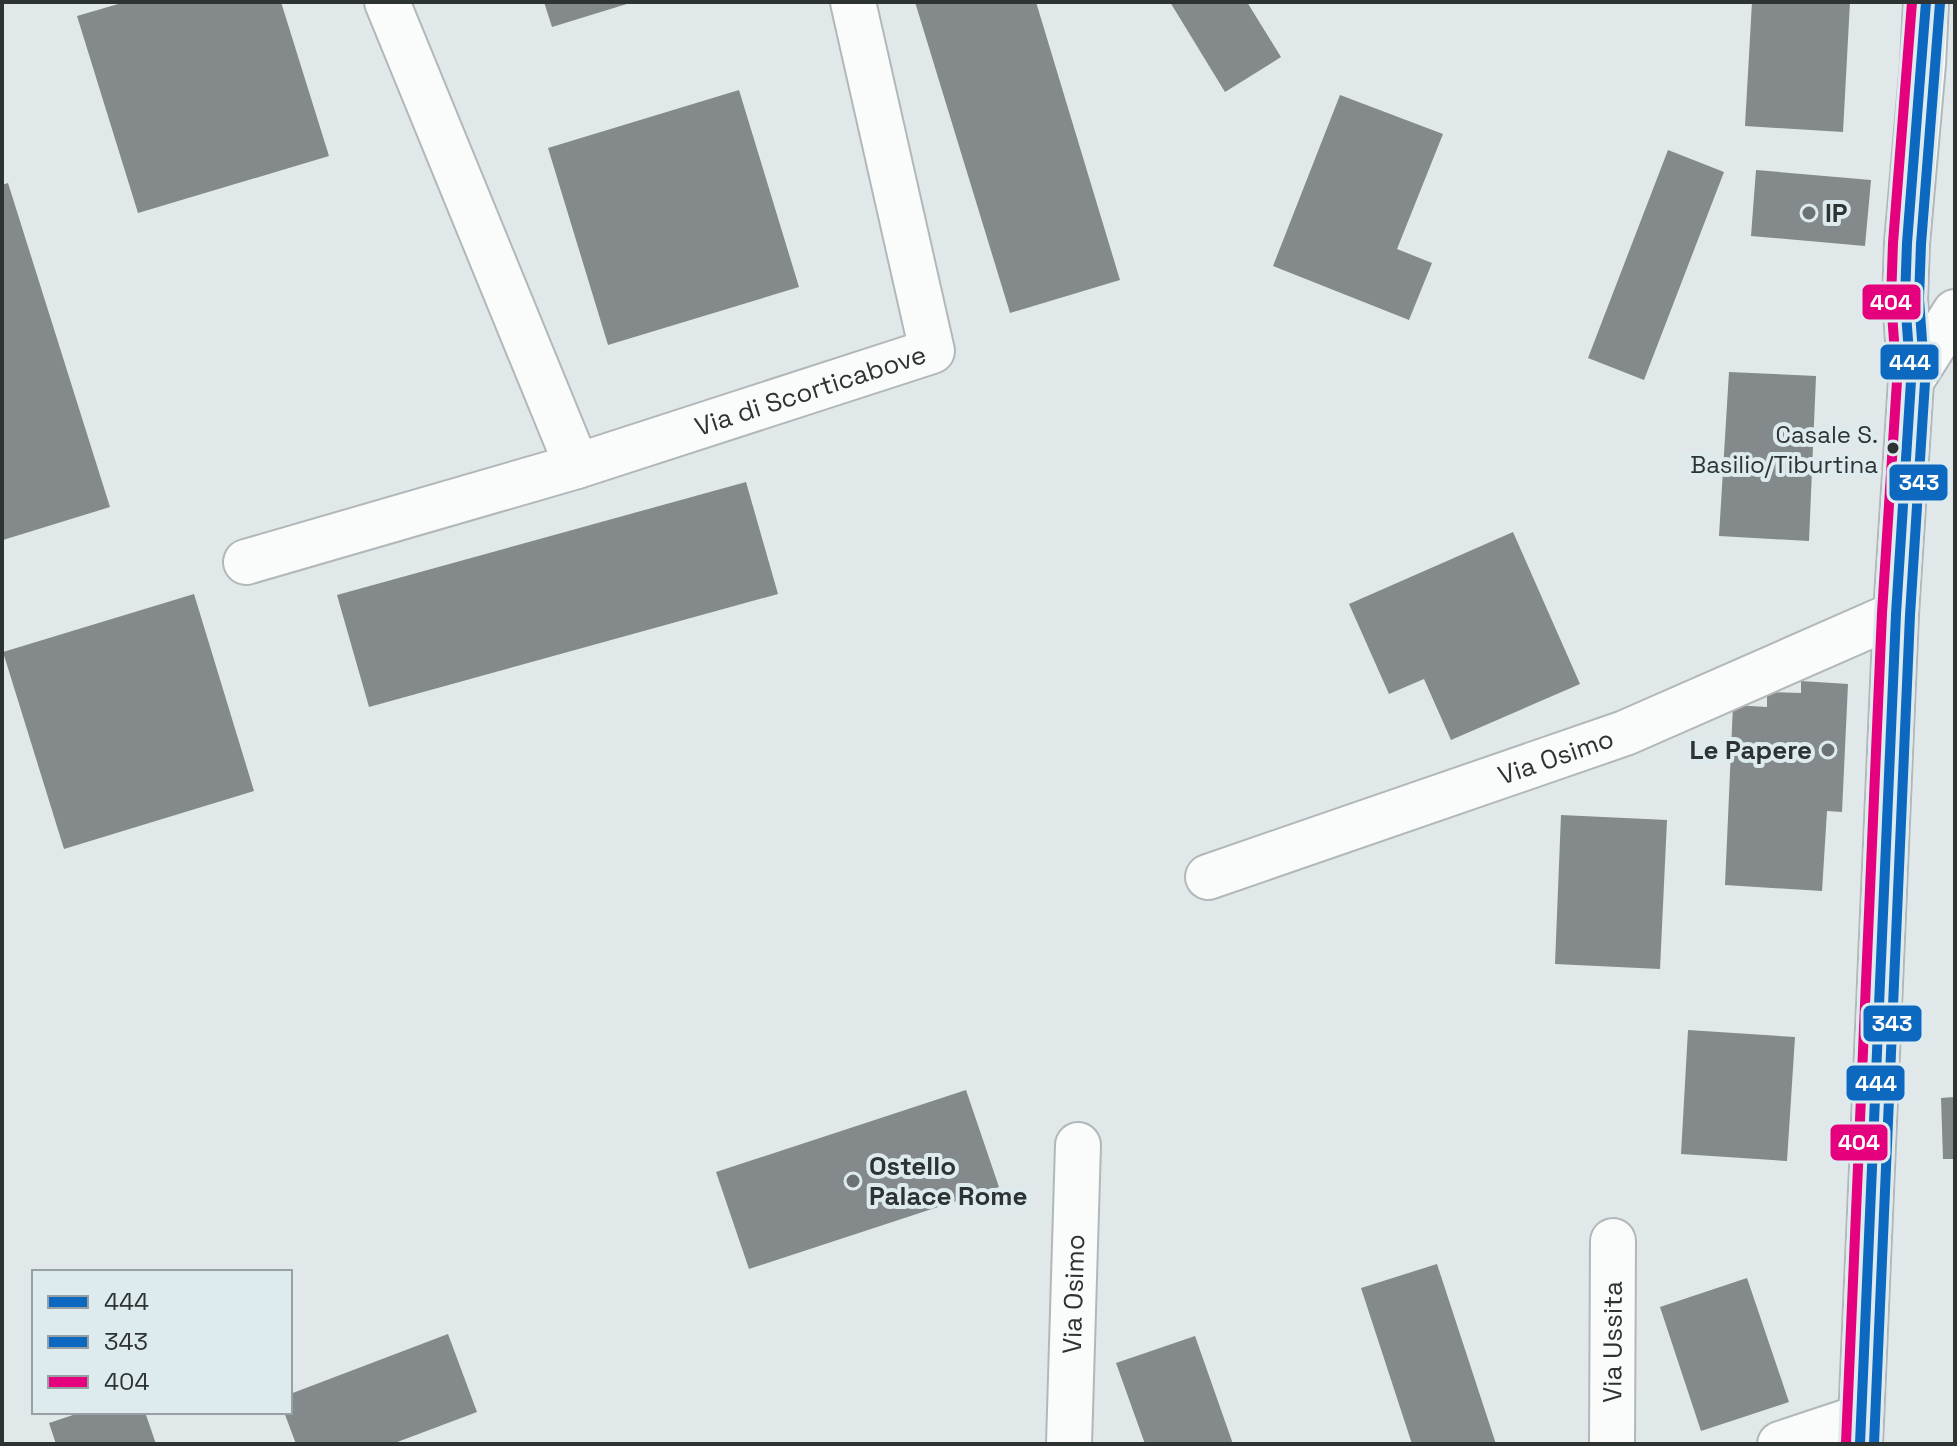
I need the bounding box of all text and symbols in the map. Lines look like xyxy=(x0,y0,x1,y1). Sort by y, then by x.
place label: IP xyxy=(1825,196,1848,230)
marker: IP xyxy=(1800,204,1818,222)
line badge: 404 xyxy=(1861,283,1922,321)
text: 404 xyxy=(1870,288,1912,316)
street label: Via di Scorticabove xyxy=(690,337,930,444)
line badge: 444 xyxy=(1879,343,1940,381)
text: 444 xyxy=(1889,348,1931,376)
place label: Casale S. Basilio/Tiburtina xyxy=(1690,419,1878,480)
marker: Casale S. Basilio/Tiburtina xyxy=(1885,440,1901,456)
line badge: 343 xyxy=(1888,463,1949,502)
text: 343 xyxy=(1899,468,1939,496)
street label: Via Osimo xyxy=(1494,721,1618,793)
place label: Le Papere xyxy=(1689,733,1812,767)
marker: Le Papere xyxy=(1819,741,1837,759)
line badge: 343 xyxy=(1862,1004,1923,1043)
text: 343 xyxy=(1872,1009,1912,1037)
line badge: 444 xyxy=(1845,1064,1906,1102)
text: 444 xyxy=(1855,1069,1897,1097)
line badge: 404 xyxy=(1829,1123,1889,1162)
text: 404 xyxy=(1838,1128,1880,1156)
place label: Ostello Palace Rome xyxy=(869,1149,1028,1213)
marker: Ostello Palace Rome xyxy=(844,1172,862,1190)
street label: Via Osimo xyxy=(1055,1234,1092,1355)
legend xyxy=(32,1270,292,1414)
street label: Via Ussita xyxy=(1595,1281,1630,1403)
text: 444 xyxy=(104,1286,149,1317)
text: 343 xyxy=(104,1326,148,1357)
text: 404 xyxy=(104,1366,149,1397)

